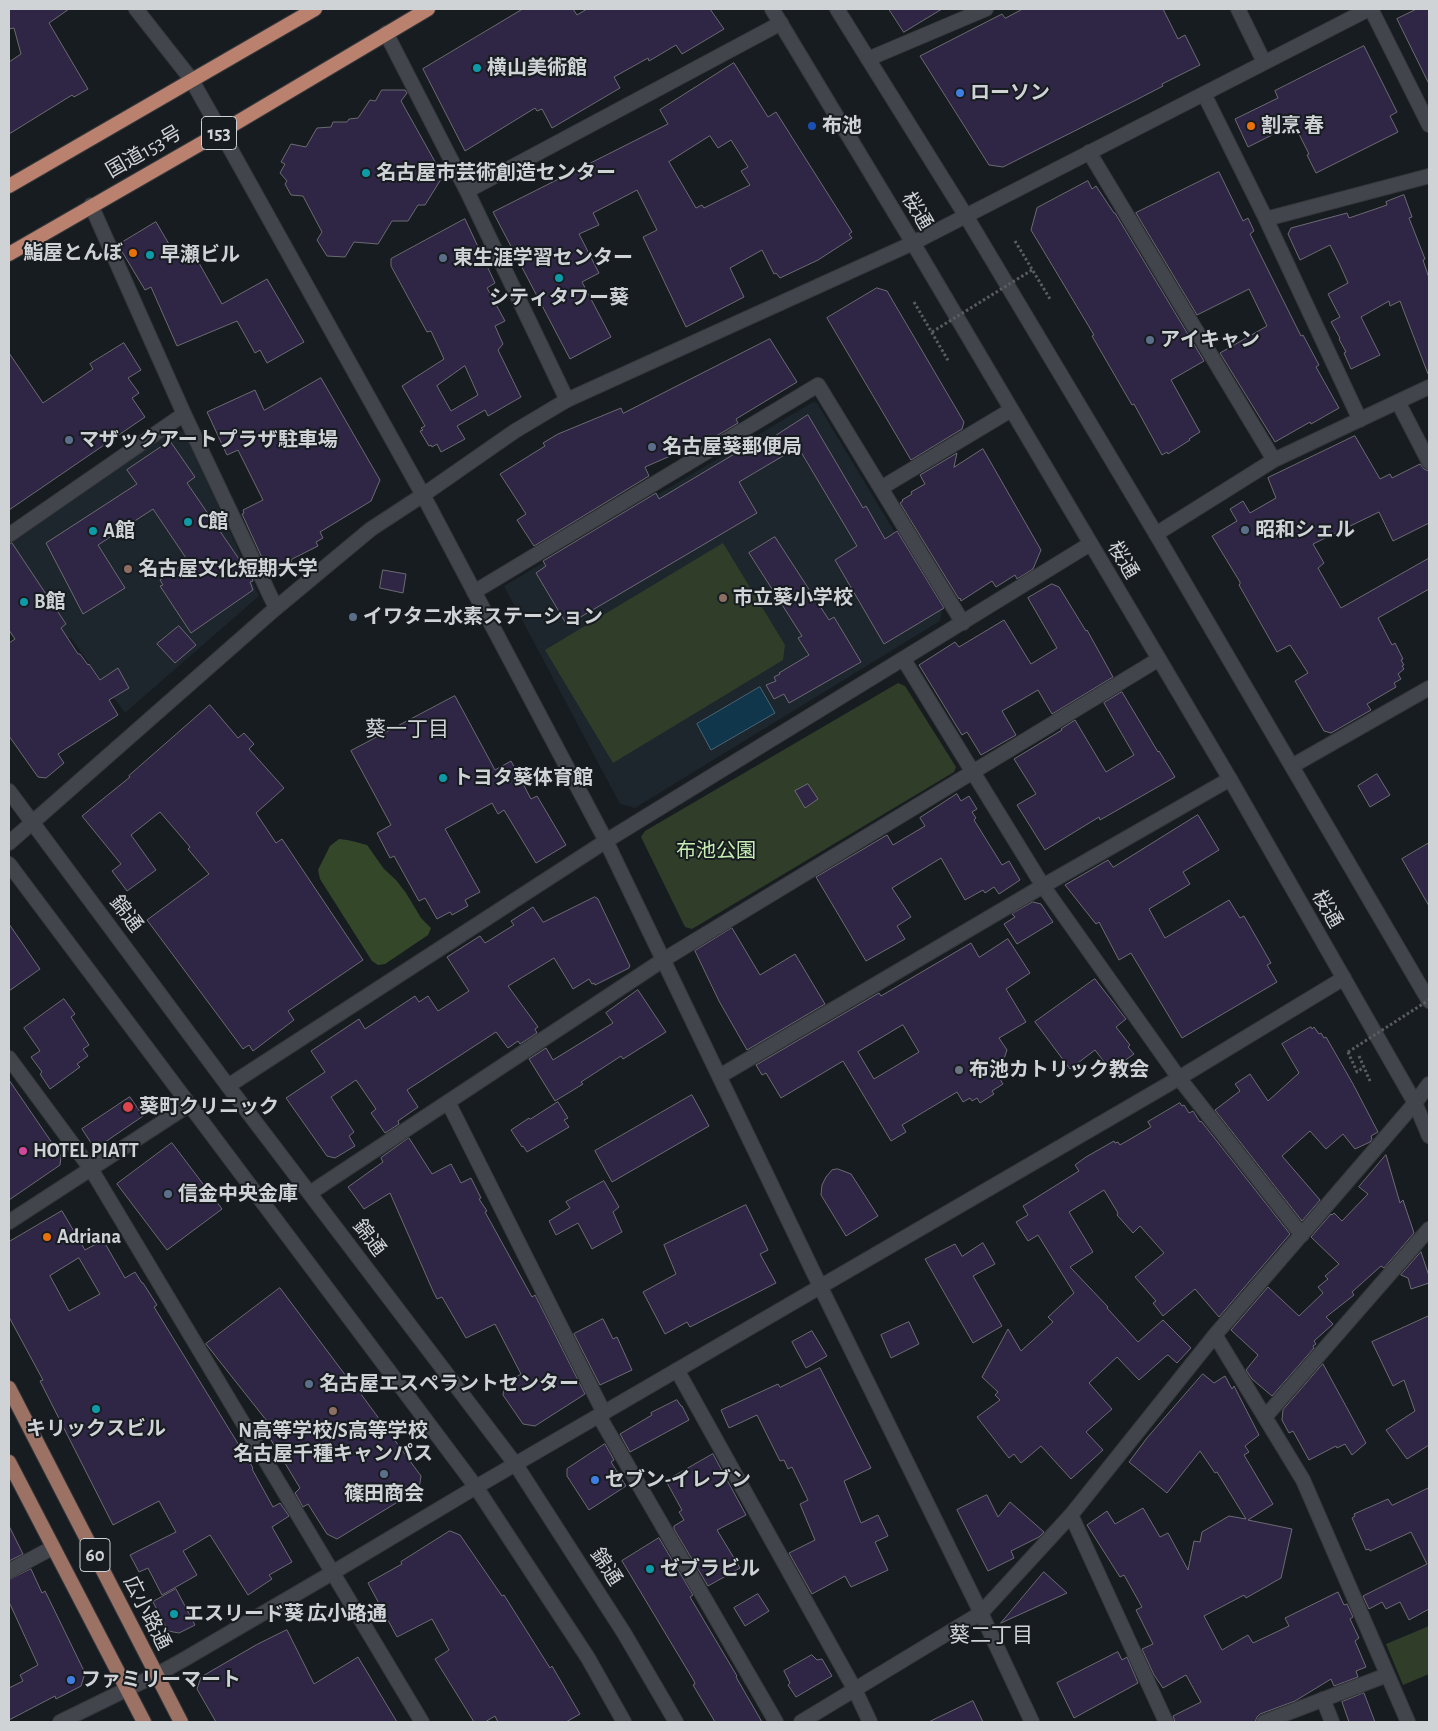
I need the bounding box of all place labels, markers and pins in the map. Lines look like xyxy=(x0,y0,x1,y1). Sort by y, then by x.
place label: 横山美術館 xyxy=(487,56,587,80)
marker: 横山美術館 xyxy=(471,62,483,74)
place label: ローソン xyxy=(970,81,1050,105)
marker: ローソン xyxy=(954,87,966,99)
place label: 布池 xyxy=(822,114,862,138)
place label: 割烹 春 xyxy=(1261,114,1324,138)
marker: 布池 xyxy=(806,120,818,132)
marker: 割烹 春 xyxy=(1245,120,1257,132)
place label: 名古屋市芸術創造センター xyxy=(376,161,616,185)
marker: 名古屋市芸術創造センター xyxy=(360,167,372,179)
place label: 鮨屋とんぼ xyxy=(23,241,123,265)
place label: 早瀬ビル xyxy=(160,243,240,267)
place label: 東生涯学習センター xyxy=(453,246,633,270)
marker: 鮨屋とんぼ xyxy=(127,247,139,259)
marker: 早瀬ビル xyxy=(144,249,156,261)
marker: 東生涯学習センター xyxy=(437,252,449,264)
marker: シティタワー葵 xyxy=(553,272,565,284)
place label: シティタワー葵 xyxy=(489,286,629,310)
place label: アイキャン xyxy=(1160,328,1260,352)
marker: アイキャン xyxy=(1144,334,1156,346)
place label: マザックアートプラザ駐車場 xyxy=(79,428,338,452)
marker: マザックアートプラザ駐車場 xyxy=(63,434,75,446)
place label: 名古屋葵郵便局 xyxy=(662,435,802,459)
marker: 名古屋葵郵便局 xyxy=(646,441,658,453)
place label: C館 xyxy=(198,510,228,534)
marker: C館 xyxy=(182,516,194,528)
place label: 昭和シェル xyxy=(1255,518,1355,542)
place label: A館 xyxy=(103,519,135,543)
marker: 昭和シェル xyxy=(1239,524,1251,536)
marker: A館 xyxy=(87,525,99,537)
place label: 名古屋文化短期大学 xyxy=(138,557,318,581)
marker: 名古屋文化短期大学 xyxy=(122,563,134,575)
place label: 市立葵小学校 xyxy=(733,586,853,610)
place label: B館 xyxy=(34,590,66,614)
marker: 市立葵小学校 xyxy=(717,592,729,604)
marker: B館 xyxy=(18,596,30,608)
place label: イワタニ水素ステーション xyxy=(363,605,603,629)
marker: イワタニ水素ステーション xyxy=(347,611,359,623)
place label: トヨタ葵体育館 xyxy=(453,766,593,790)
marker: トヨタ葵体育館 xyxy=(437,772,449,784)
place label: 布池カトリック教会 xyxy=(969,1058,1149,1082)
marker: 布池カトリック教会 xyxy=(953,1064,965,1076)
place label: 葵町クリニック xyxy=(139,1095,279,1119)
marker: 葵町クリニック xyxy=(121,1100,135,1114)
place label: HOTEL PIATT xyxy=(33,1139,139,1163)
marker: HOTEL PIATT xyxy=(17,1145,29,1157)
place label: 信金中央金庫 xyxy=(178,1182,298,1206)
marker: 信金中央金庫 xyxy=(162,1188,174,1200)
place label: Adriana xyxy=(57,1225,121,1249)
marker: Adriana xyxy=(41,1231,53,1243)
place label: 名古屋エスペラントセンター xyxy=(319,1372,579,1396)
marker: 名古屋エスペラントセンター xyxy=(303,1378,315,1390)
marker: キリックスビル xyxy=(90,1403,102,1415)
marker: N高等学校/S高等学校 名古屋千種キャンパス xyxy=(327,1405,339,1417)
place label: キリックスビル xyxy=(26,1417,166,1441)
place label: N高等学校/S高等学校 名古屋千種キャンパス xyxy=(233,1419,433,1466)
marker: 篠田商会 xyxy=(378,1468,390,1480)
place label: セブン-イレブン xyxy=(605,1468,751,1492)
marker: セブン-イレブン xyxy=(589,1474,601,1486)
place label: 篠田商会 xyxy=(344,1482,424,1506)
place label: ゼブラビル xyxy=(660,1557,760,1581)
marker: ゼブラビル xyxy=(644,1563,656,1575)
place label: エスリード葵 広小路通 xyxy=(184,1602,387,1626)
marker: エスリード葵 広小路通 xyxy=(168,1608,180,1620)
place label: ファミリーマート xyxy=(81,1668,241,1692)
marker: ファミリーマート xyxy=(65,1674,77,1686)

